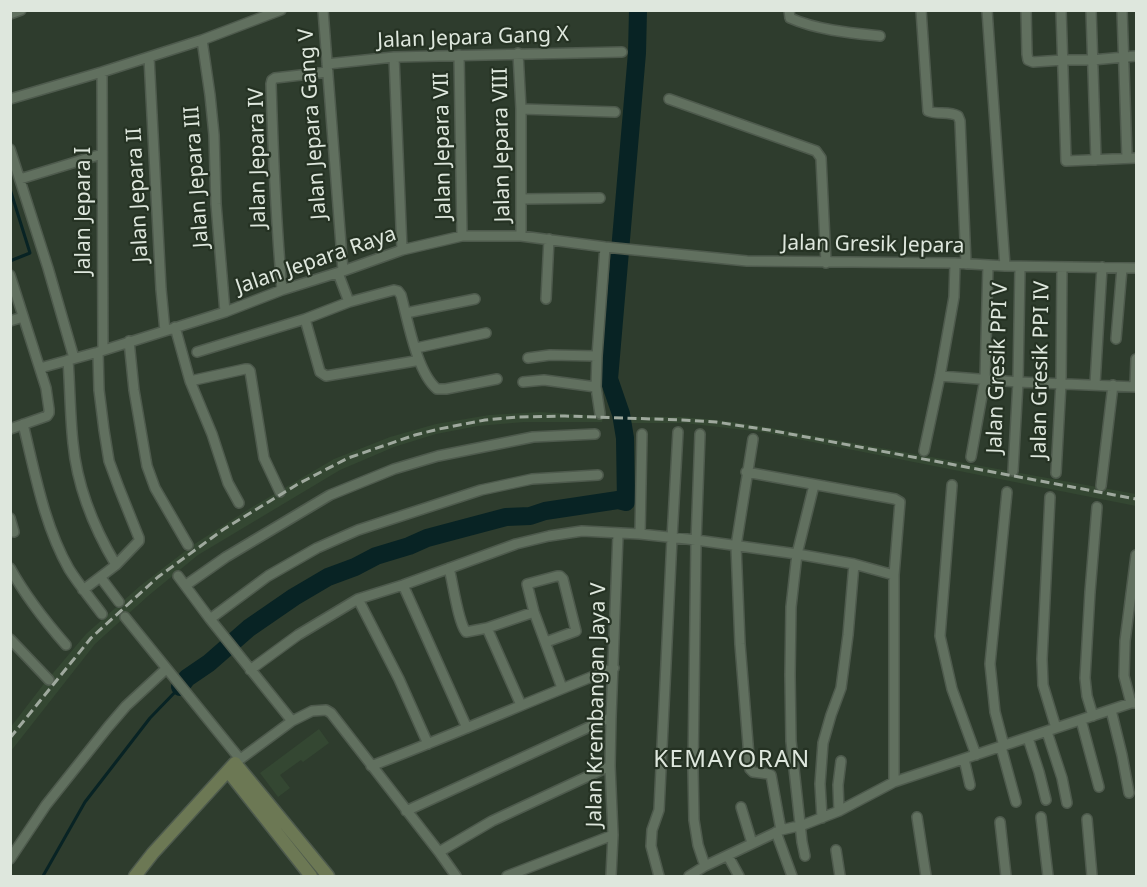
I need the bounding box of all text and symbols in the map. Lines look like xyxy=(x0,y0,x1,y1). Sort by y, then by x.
street label: Jalan Jepara Gang X xyxy=(377,22,569,54)
street label: Jalan Jepara Gang V xyxy=(294,27,332,221)
street label: Jalan Jepara VIII xyxy=(488,67,516,223)
street label: Jalan Jepara VII xyxy=(429,72,457,220)
street label: Jalan Jepara IV xyxy=(244,87,272,229)
street label: Jalan Jepara III xyxy=(179,105,215,249)
street label: Jalan Jepara II xyxy=(122,127,154,263)
street label: Jalan Jepara I xyxy=(71,147,97,275)
street label: Jalan Jepara Raya xyxy=(232,222,400,300)
street label: Jalan Gresik Jepara xyxy=(781,231,965,259)
street label: Jalan Gresik PPI IV xyxy=(1027,281,1055,459)
street label: Jalan Gresik PPI V xyxy=(982,282,1014,454)
street label: Jalan Krembangan Jaya V xyxy=(582,582,612,828)
district label: KEMAYORAN xyxy=(653,746,811,774)

